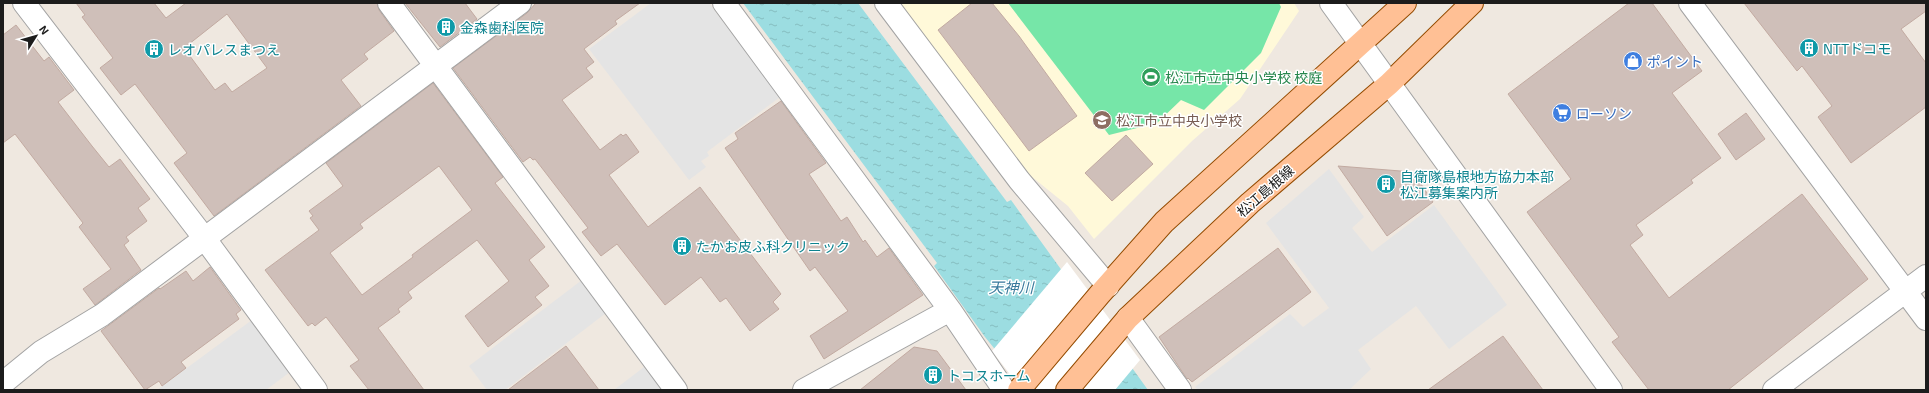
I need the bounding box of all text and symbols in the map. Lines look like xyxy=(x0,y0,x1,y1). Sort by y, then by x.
north arrow xyxy=(16,16,56,56)
building icon: 金森歯科医院 xyxy=(435,16,457,38)
place label: 金森歯科医院 xyxy=(460,19,544,36)
text: N xyxy=(37,23,52,37)
building icon: NTTドコモ xyxy=(1798,37,1820,59)
building icon: レオパレスまつえ xyxy=(143,38,165,60)
place label: NTTドコモ xyxy=(1823,40,1891,57)
place label: レオパレスまつえ xyxy=(168,41,280,58)
shop icon: ポイント xyxy=(1622,50,1644,72)
place label: ポイント xyxy=(1647,53,1703,70)
sports icon: 松江市立中央小学校 校庭 xyxy=(1140,66,1162,88)
place label: 松江市立中央小学校 校庭 xyxy=(1165,69,1322,86)
supermarket icon: ローソン xyxy=(1551,102,1573,124)
place label: ローソン xyxy=(1576,105,1632,122)
school or university icon: 松江市立中央小学校 xyxy=(1091,109,1113,131)
place label: 松江市立中央小学校 xyxy=(1116,112,1242,129)
street label: 松江島根線 xyxy=(1233,162,1297,220)
place label: 自衛隊島根地方協力本部 松江募集案内所 xyxy=(1400,168,1554,201)
building icon: 自衛隊島根地方協力本部 松江募集案内所 xyxy=(1375,173,1397,195)
building icon: たかお皮ふ科クリニック xyxy=(671,235,693,257)
place label: たかお皮ふ科クリニック xyxy=(696,238,850,255)
water label: 天神川 xyxy=(988,278,1035,296)
building icon: トコスホーム xyxy=(922,364,944,386)
place label: トコスホーム xyxy=(947,367,1031,384)

